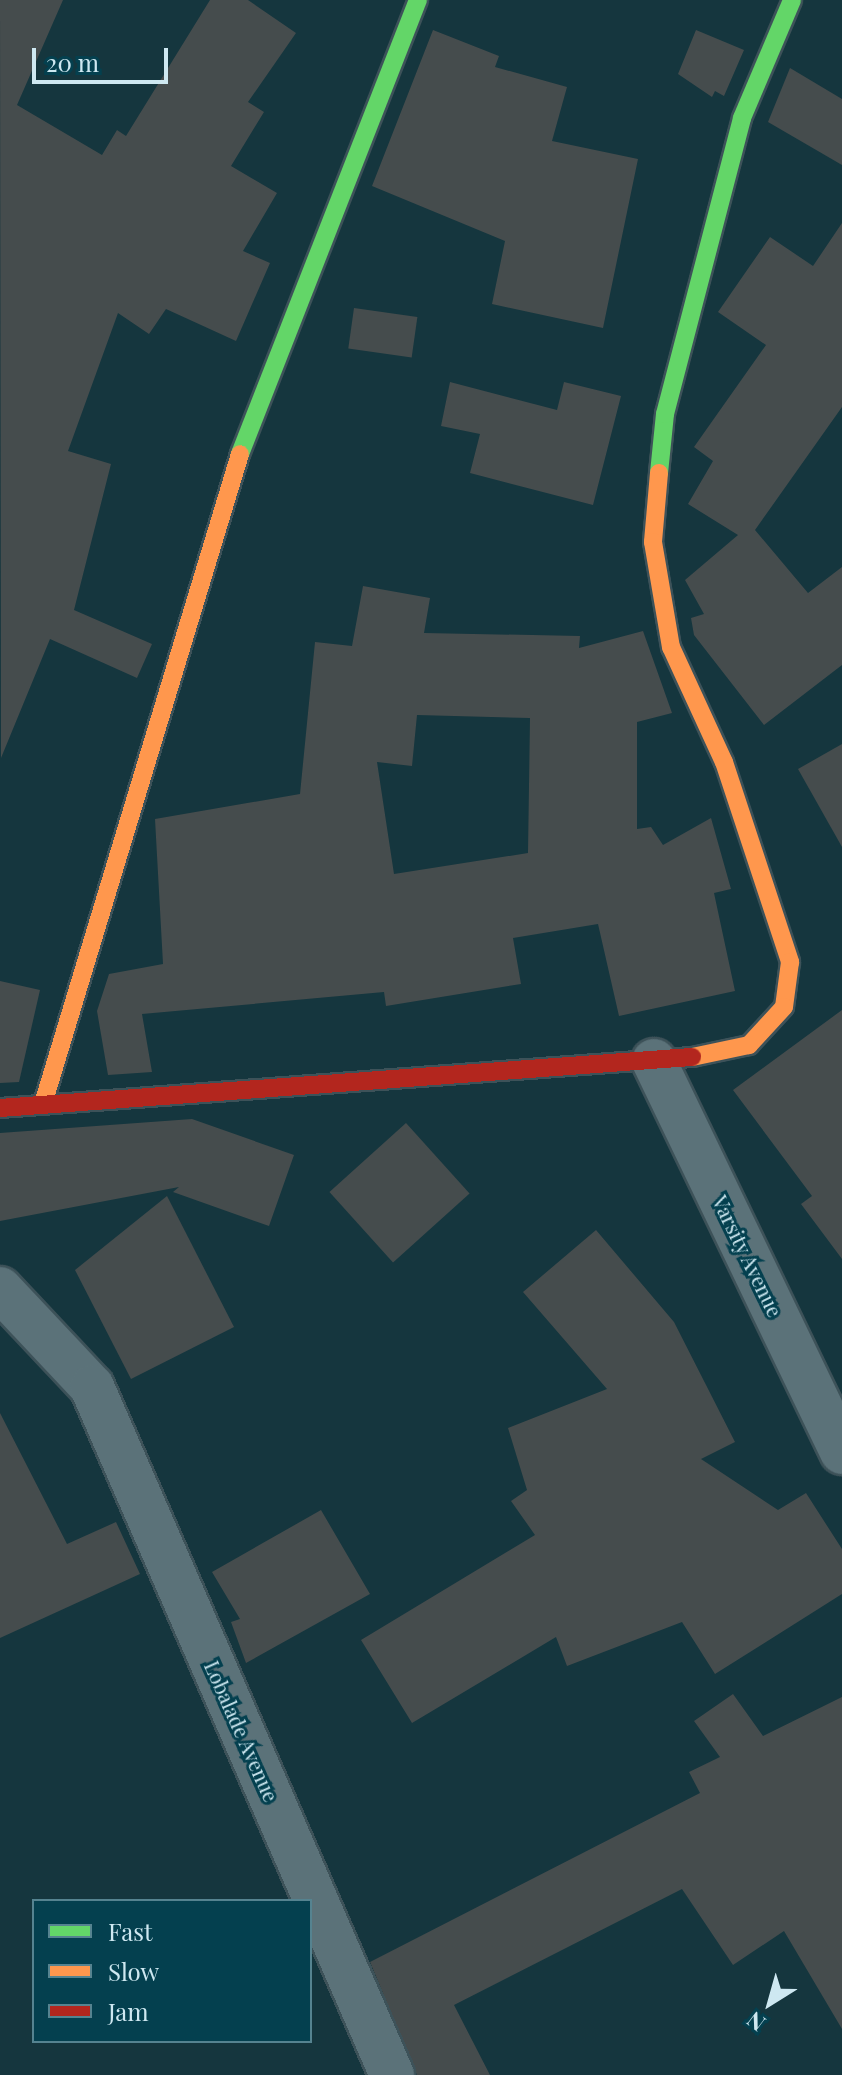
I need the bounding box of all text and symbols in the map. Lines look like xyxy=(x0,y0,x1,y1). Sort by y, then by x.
scale bar xyxy=(36,32,172,82)
text: 20 m xyxy=(46,46,99,78)
street label: Varsity Avenue xyxy=(708,1191,788,1321)
street label: Lobalade Avenue xyxy=(200,1657,284,1805)
legend xyxy=(32,1899,312,2043)
text: Fast xyxy=(108,1915,153,1947)
text: Slow xyxy=(108,1955,159,1987)
north arrow xyxy=(730,1963,810,2043)
text: Jam xyxy=(108,1995,149,2027)
text: N xyxy=(740,2005,771,2039)

